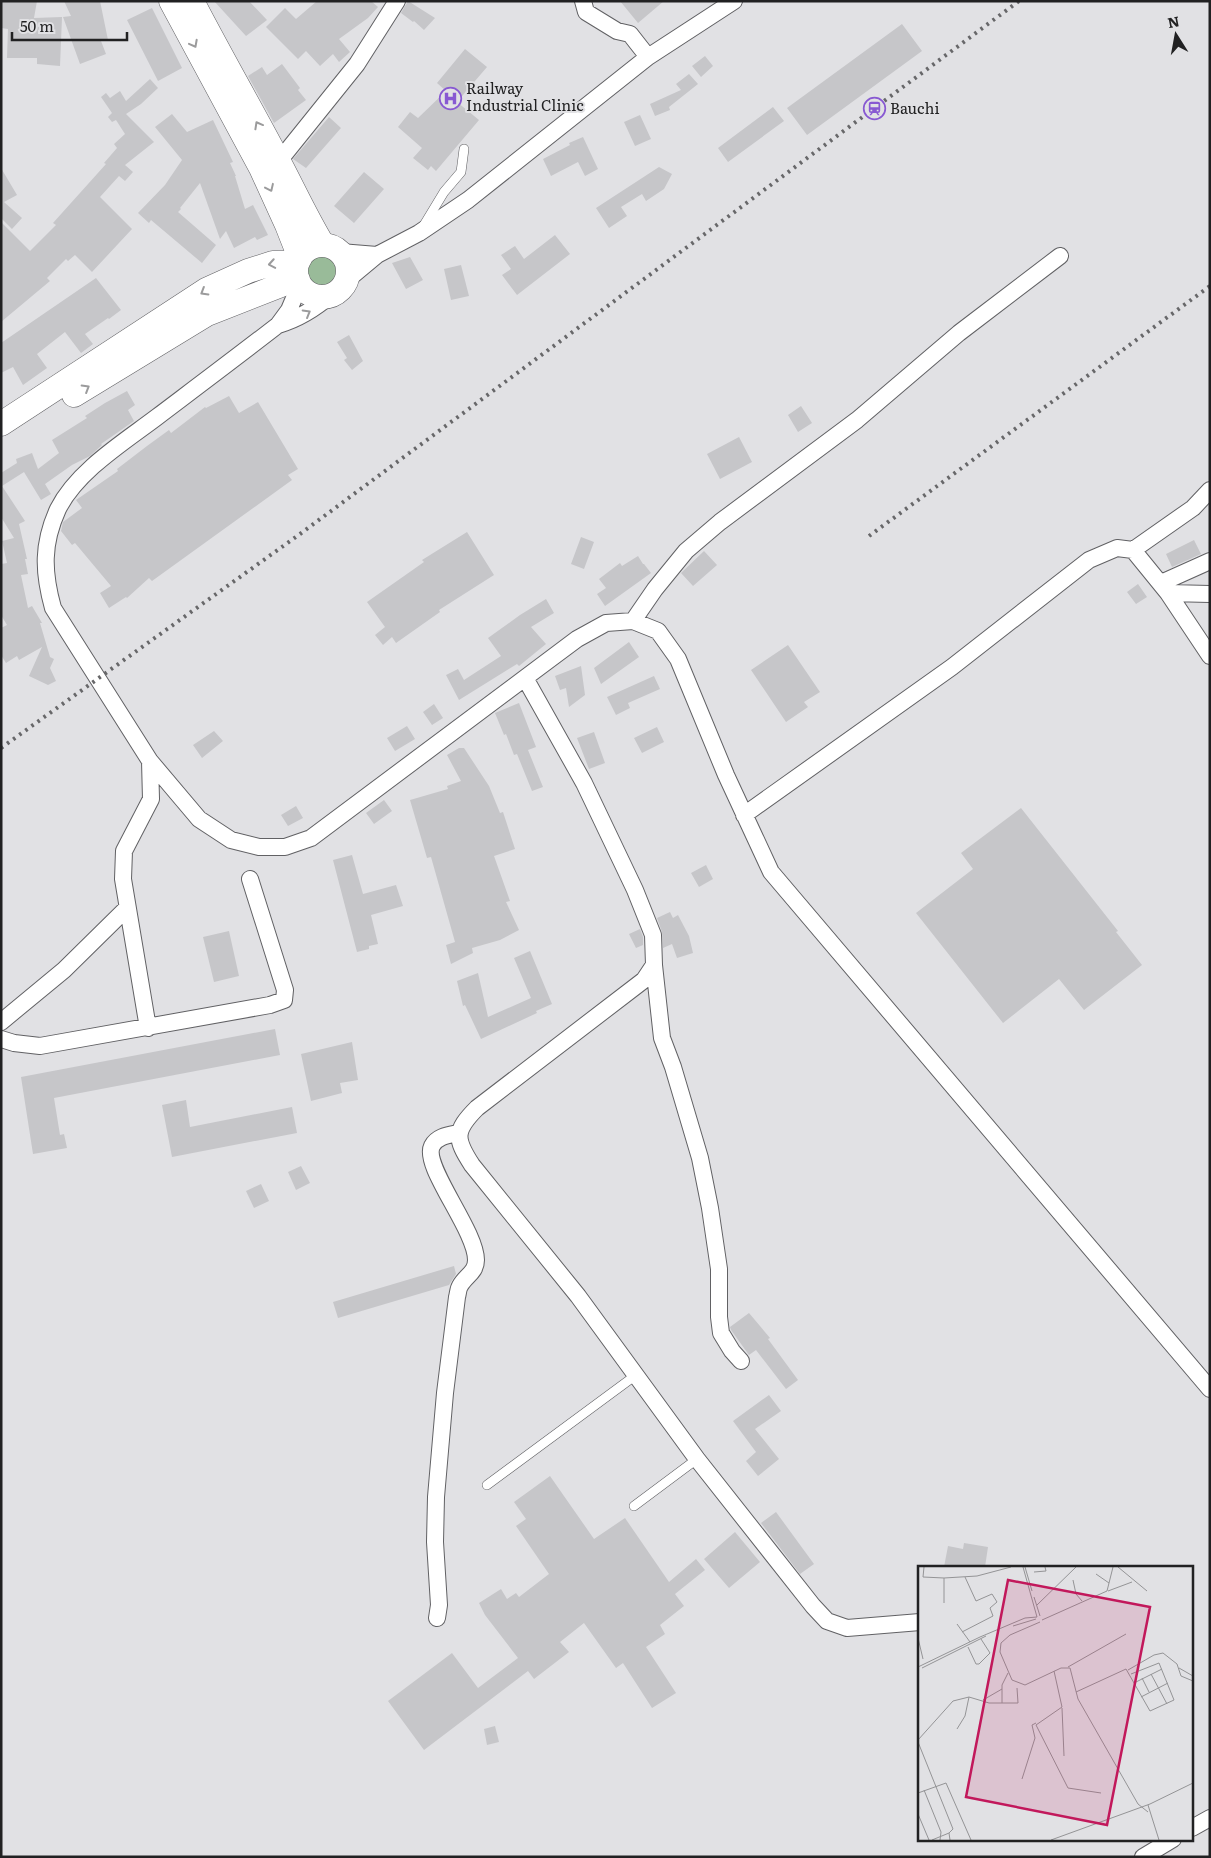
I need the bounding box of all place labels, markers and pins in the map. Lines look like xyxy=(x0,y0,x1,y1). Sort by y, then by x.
place label: Railway Industrial Clinic xyxy=(466,76,584,116)
hospital icon: Railway Industrial Clinic xyxy=(438,86,462,110)
place label: Bauchi xyxy=(890,96,939,119)
station icon: Bauchi xyxy=(862,97,886,121)

